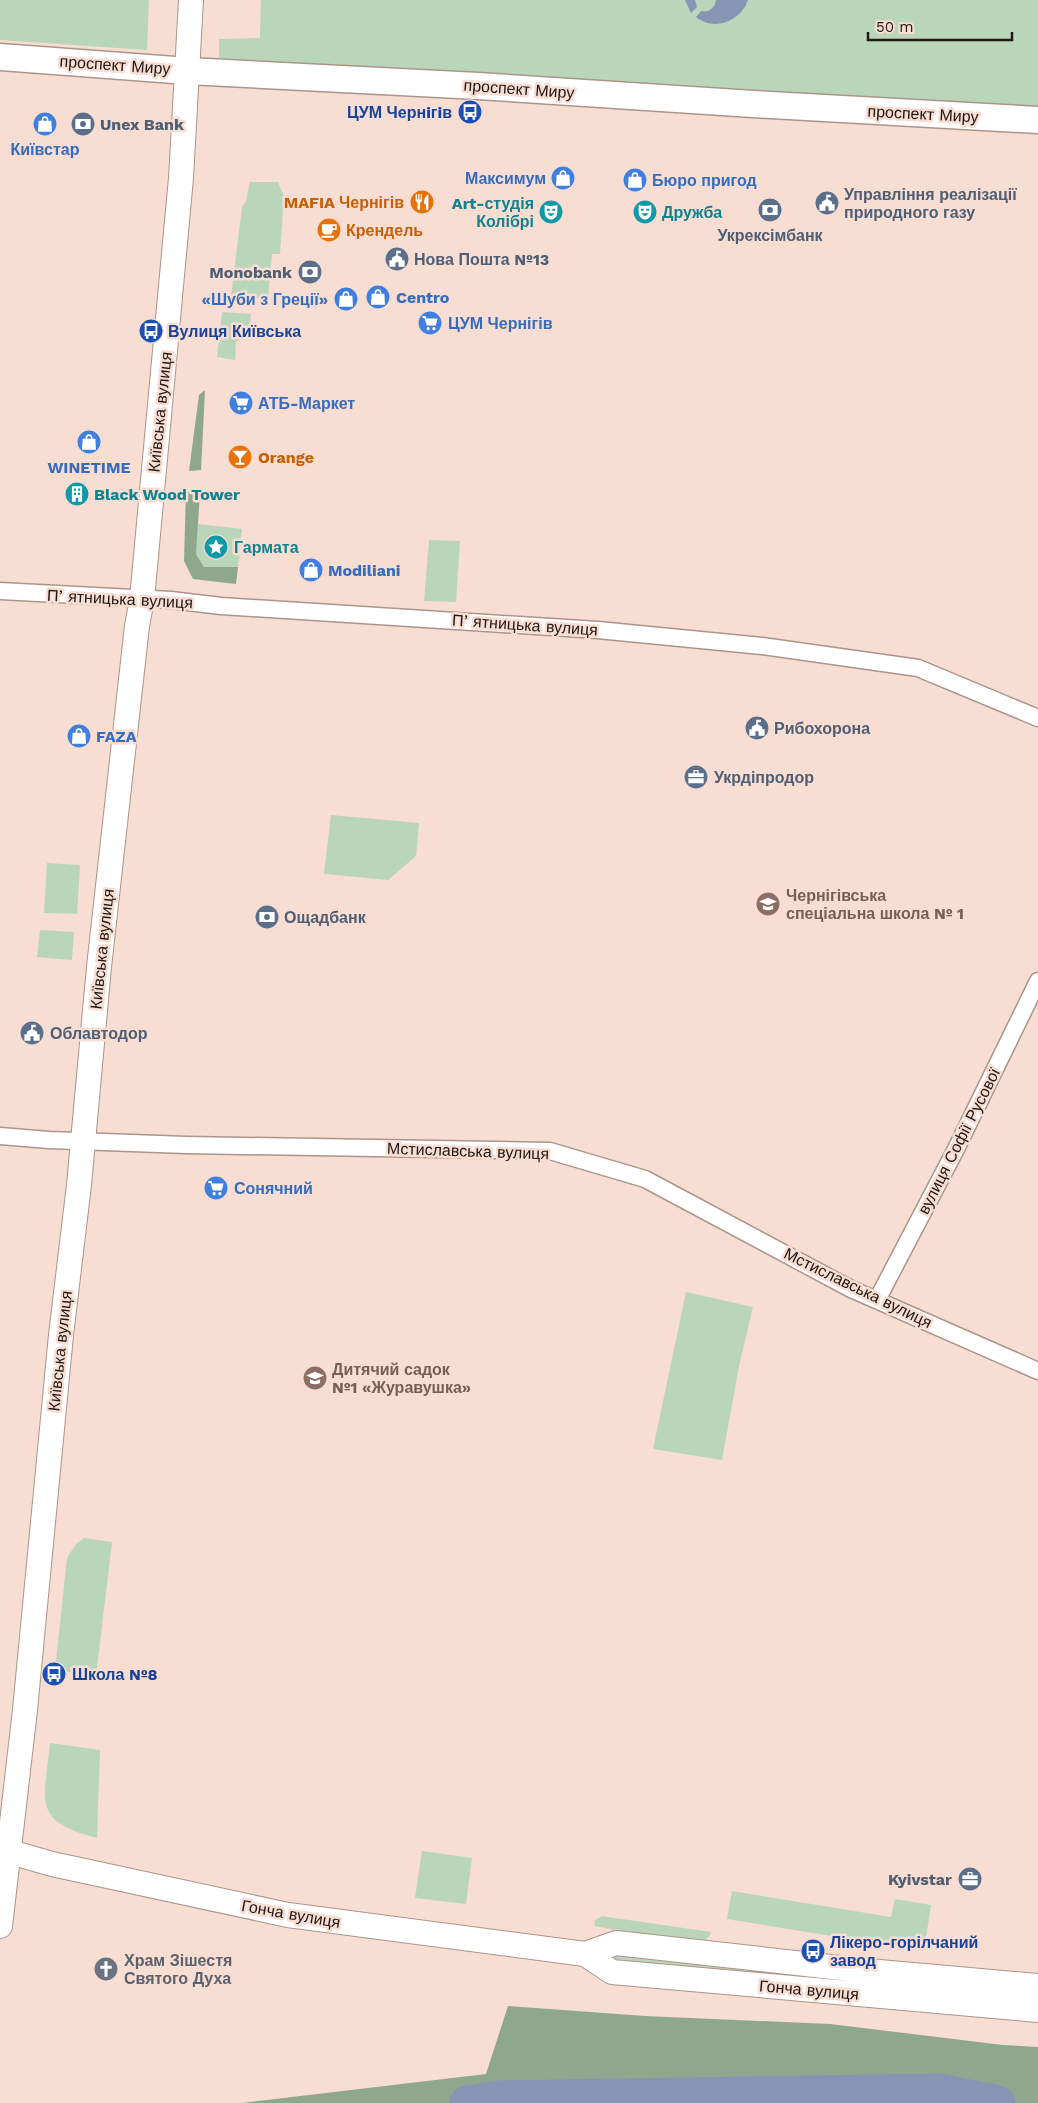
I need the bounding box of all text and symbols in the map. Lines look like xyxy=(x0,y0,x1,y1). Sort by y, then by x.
scale bar xyxy=(868,10,1012,42)
text: 50 m xyxy=(876,18,913,36)
street label: проспект Миру xyxy=(59,52,171,78)
street label: проспект Миру xyxy=(463,76,575,102)
bus stop icon: ЦУМ Чернiгiв xyxy=(457,99,483,125)
street label: проспект Миру xyxy=(867,102,979,126)
place label: ЦУМ Чернiгiв xyxy=(347,103,452,122)
shop icon: Київстар xyxy=(32,111,58,137)
bank icon: Unex Bank xyxy=(70,111,96,137)
place label: Unex Bank xyxy=(100,115,184,134)
place label: Київстар xyxy=(11,140,80,159)
shop icon: Максимум xyxy=(550,165,576,191)
shop icon: Бюро пригод xyxy=(622,167,648,193)
place label: Максимум xyxy=(465,169,546,188)
place label: Бюро пригод xyxy=(652,171,757,190)
place label: Управління реалізації природного газу xyxy=(844,185,1017,222)
restaurant icon: MAFIA Чернігів xyxy=(409,189,435,215)
public building icon: Управління реалізації природного газу xyxy=(814,190,840,216)
place label: MAFIA Чернігів xyxy=(284,193,404,212)
place label: Art-студія Колібрі xyxy=(452,194,534,231)
bank icon: Укрексімбанк xyxy=(757,197,783,223)
theatre icon: Art-студія Колібрі xyxy=(538,199,564,225)
theatre icon: Дружба xyxy=(632,199,658,225)
place label: Дружба xyxy=(662,203,722,222)
cafe icon: Крендель xyxy=(316,217,342,243)
place label: Крендель xyxy=(346,221,423,240)
place label: Укрексімбанк xyxy=(717,226,824,245)
public building icon: Нова Пошта №13 xyxy=(384,246,410,272)
place label: Нова Пошта №13 xyxy=(414,250,549,269)
bank icon: Monobank xyxy=(297,259,323,285)
place label: Monobank xyxy=(209,263,292,282)
shop icon: Centro xyxy=(365,284,391,310)
shop icon: «Шуби з Греції» xyxy=(333,286,359,312)
place label: Centro xyxy=(396,288,450,307)
place label: «Шуби з Греції» xyxy=(202,290,328,309)
supermarket icon: ЦУМ Чернігів xyxy=(417,310,443,336)
place label: ЦУМ Чернігів xyxy=(448,314,553,333)
bus stop icon: Вулиця Київська xyxy=(138,318,164,344)
place label: Вулиця Київська xyxy=(168,322,301,341)
street label: Київська вулиця xyxy=(144,351,176,473)
supermarket icon: АТБ-Маркет xyxy=(228,390,254,416)
place label: АТБ-Маркет xyxy=(258,394,355,413)
shop icon: WINETIME xyxy=(76,429,102,455)
bar icon: Orange xyxy=(227,444,253,470)
place label: Orange xyxy=(258,448,314,467)
place label: WINETIME xyxy=(47,458,131,477)
building icon: Black Wood Tower xyxy=(64,481,90,507)
place label: Black Wood Tower xyxy=(94,485,240,504)
place icon: Гармата xyxy=(203,534,229,560)
place label: Гармата xyxy=(234,538,299,557)
shop icon: Modiliani xyxy=(298,557,324,583)
place label: Modiliani xyxy=(328,561,401,580)
street label: Пʼятницька вулиця xyxy=(47,586,193,612)
street label: Пʼятницька вулиця xyxy=(452,610,598,640)
public building icon: Рибохорона xyxy=(744,715,770,741)
place label: Рибохорона xyxy=(774,719,870,738)
shop icon: FAZA xyxy=(66,723,92,749)
place label: FAZA xyxy=(96,727,137,746)
office icon: Укрдіпродор xyxy=(683,764,709,790)
place label: Укрдіпродор xyxy=(714,768,814,787)
place label: Чернігівська спеціальна школа № 1 xyxy=(786,886,964,923)
street label: Київська вулиця xyxy=(86,888,118,1010)
school or university icon: Чернігівська спеціальна школа № 1 xyxy=(755,891,781,917)
bank icon: Ощадбанк xyxy=(254,904,280,930)
place label: Ощадбанк xyxy=(284,908,367,927)
public building icon: Облавтодор xyxy=(19,1020,45,1046)
place label: Облавтодор xyxy=(50,1024,148,1043)
street label: вулиця Софії Русової xyxy=(914,1064,1004,1217)
street label: Мстиславська вулиця xyxy=(387,1139,549,1163)
supermarket icon: Сонячний xyxy=(203,1175,229,1201)
place label: Сонячний xyxy=(234,1179,313,1198)
street label: Мстиславська вулиця xyxy=(781,1244,935,1332)
street label: Київська вулиця xyxy=(44,1290,76,1412)
place label: Дитячий садок №1 «Журавушка» xyxy=(332,1360,471,1397)
school or university icon: Дитячий садок №1 «Журавушка» xyxy=(302,1365,328,1391)
bus stop icon: Школа №8 xyxy=(41,1661,67,1687)
place label: Школа №8 xyxy=(72,1665,158,1684)
office icon: Kyivstar xyxy=(957,1866,983,1892)
place label: Kyivstar xyxy=(888,1870,952,1889)
street label: Гонча вулиця xyxy=(240,1896,342,1932)
place label: Лікеро-горілчаний завод xyxy=(830,1933,978,1970)
bus stop icon: Лікеро-горілчаний завод xyxy=(800,1938,826,1964)
place label: Храм Зішестя Святого Духа xyxy=(124,1951,232,1988)
church icon: Храм Зішестя Святого Духа xyxy=(93,1956,119,1982)
street label: Гонча вулиця xyxy=(758,1976,860,2004)

